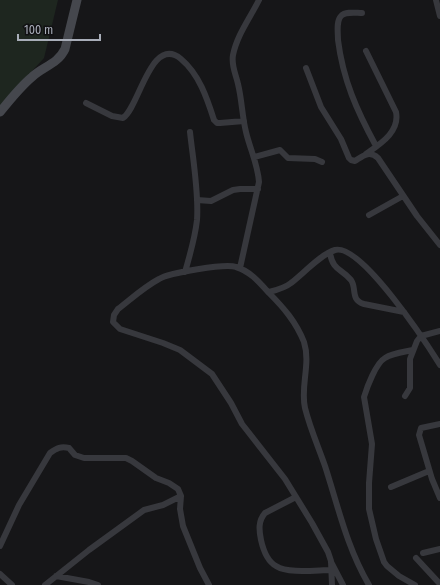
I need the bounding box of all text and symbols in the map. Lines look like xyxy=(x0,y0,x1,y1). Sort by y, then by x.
scale bar xyxy=(18,16,100,42)
text: 100 m xyxy=(24,23,53,37)

